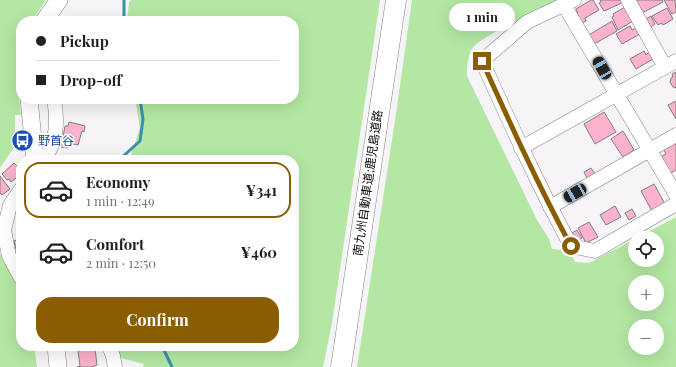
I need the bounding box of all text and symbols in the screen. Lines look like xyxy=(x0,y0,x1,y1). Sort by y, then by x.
callout: 1 min xyxy=(449,3,515,31)
text: 1 min xyxy=(466,8,498,25)
text: Pickup xyxy=(60,31,109,51)
route end xyxy=(473,52,491,70)
car xyxy=(591,55,613,81)
text: Drop-off xyxy=(60,70,122,90)
street label: 南九州自動車道;鹿児島道路 xyxy=(349,109,385,257)
bus stop icon: 野首谷 xyxy=(10,128,36,154)
place label: 野首谷 xyxy=(38,132,74,148)
icon: car xyxy=(38,172,74,208)
text: Economy xyxy=(86,172,150,192)
text: ¥341 xyxy=(246,180,277,200)
car xyxy=(562,182,588,204)
text: 1 min · 12:49 xyxy=(86,192,155,209)
map controls xyxy=(628,231,664,355)
button: locate xyxy=(628,231,664,267)
icon: car xyxy=(38,234,74,270)
text: Comfort xyxy=(86,234,144,254)
route start xyxy=(562,237,580,255)
text: ¥460 xyxy=(241,242,277,262)
text: 2 min · 12:50 xyxy=(86,254,156,271)
button: + xyxy=(628,275,664,311)
button: Confirm xyxy=(36,297,279,343)
button: − xyxy=(628,319,664,355)

